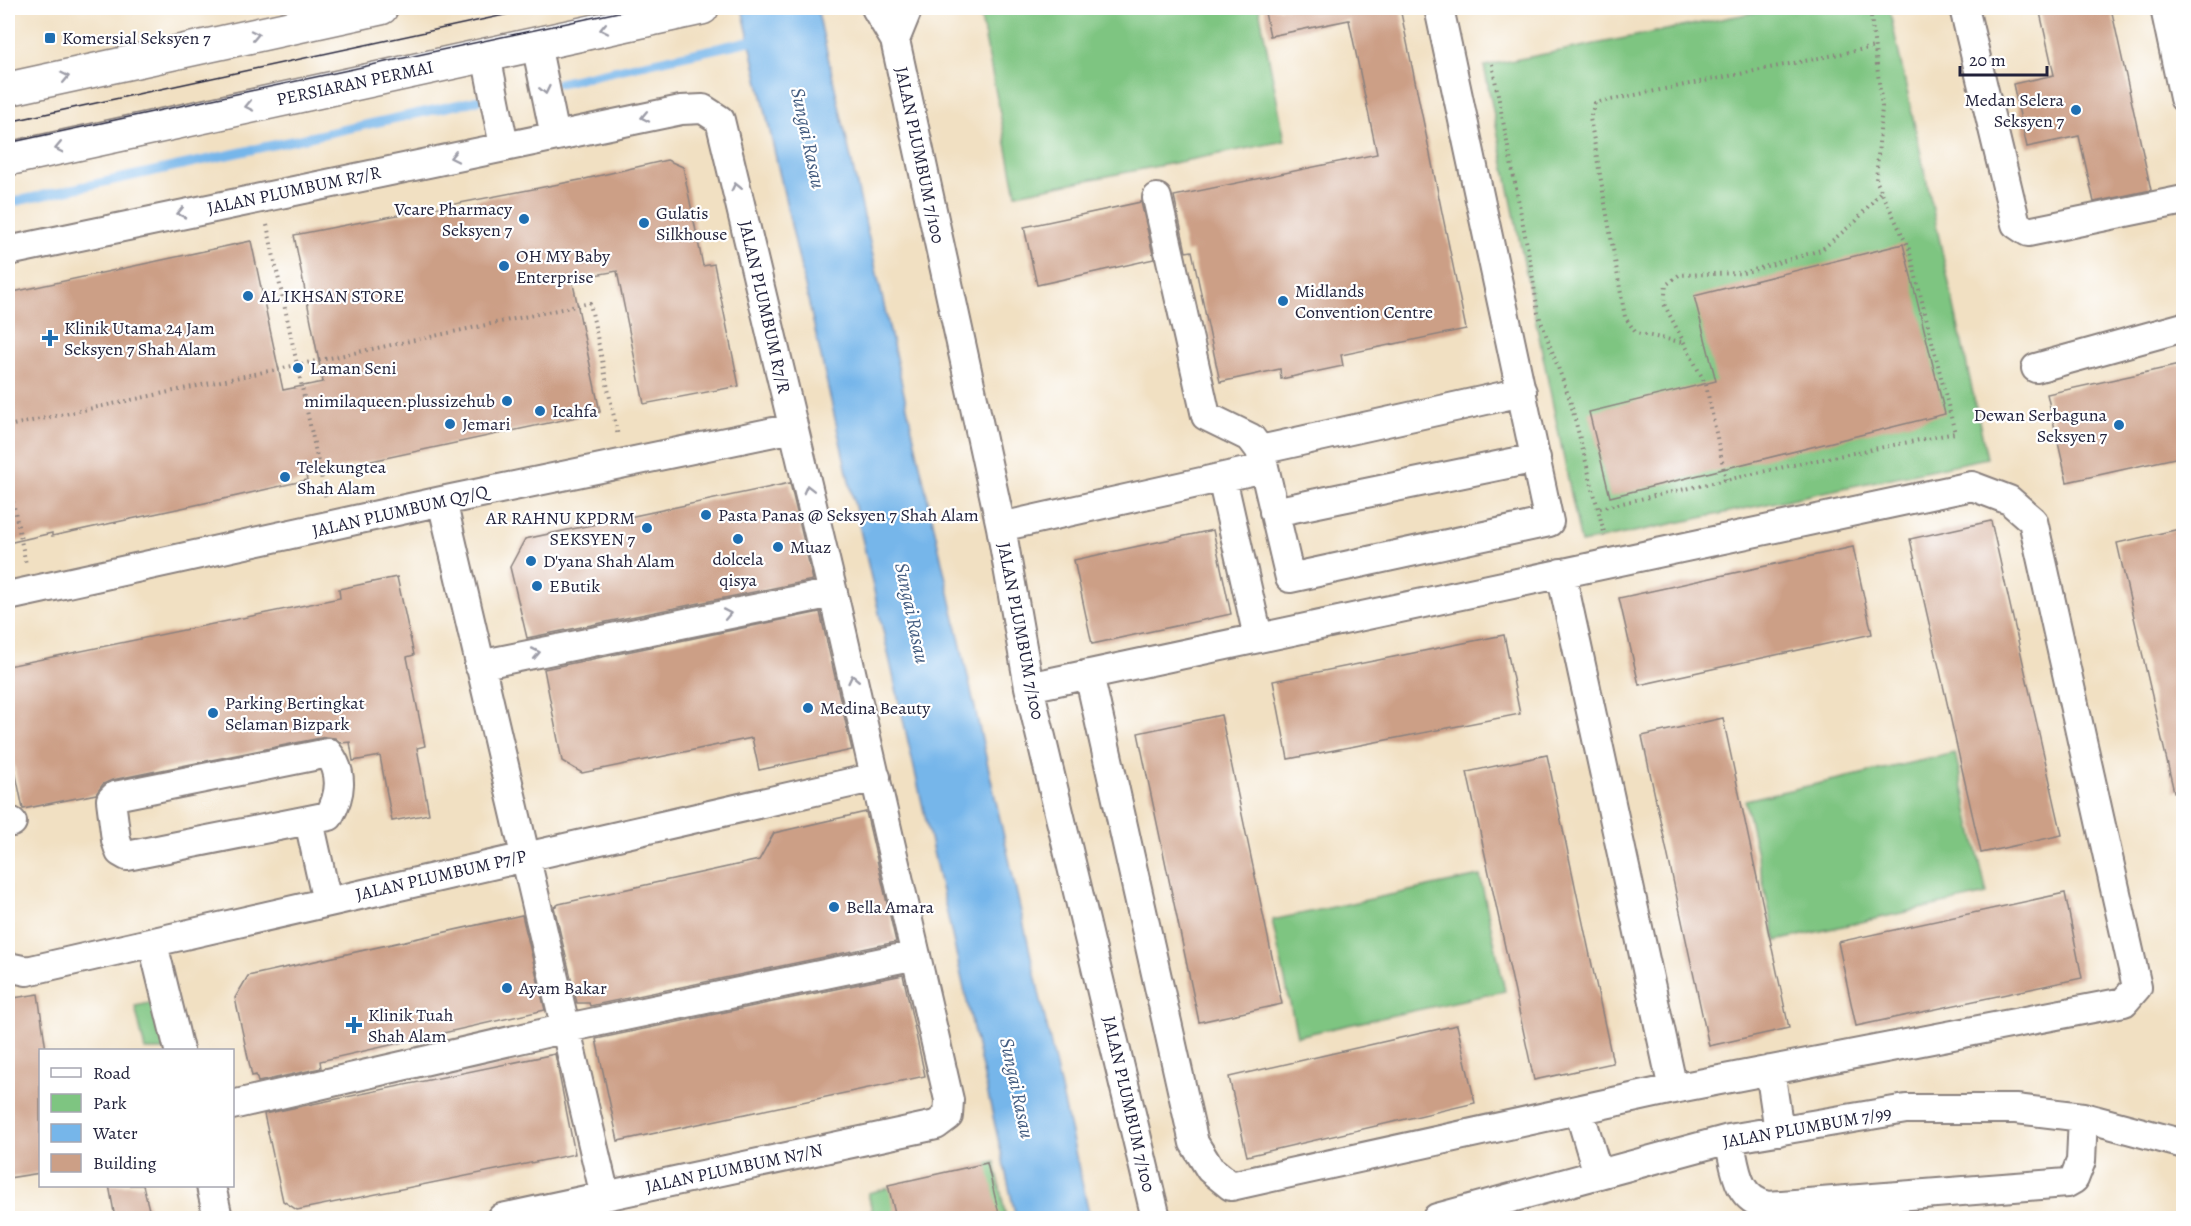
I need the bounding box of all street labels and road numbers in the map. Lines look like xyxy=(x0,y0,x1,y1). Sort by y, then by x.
street label: PERSIARAN PERMAI xyxy=(274,55,436,111)
street label: JALAN PLUMBUM 7/100 xyxy=(890,64,950,246)
street label: JALAN PLUMBUM R7/R xyxy=(205,160,383,220)
street label: JALAN PLUMBUM R7/R xyxy=(733,218,797,396)
street label: JALAN PLUMBUM Q7/Q xyxy=(310,479,493,543)
street label: JALAN PLUMBUM 7/100 xyxy=(992,540,1050,722)
street label: JALAN PLUMBUM P7/P xyxy=(353,844,529,906)
street label: JALAN PLUMBUM 7/100 xyxy=(1097,1014,1161,1194)
street label: JALAN PLUMBUM 7/99 xyxy=(1721,1100,1893,1154)
street label: JALAN PLUMBUM N7/N xyxy=(643,1137,825,1199)

